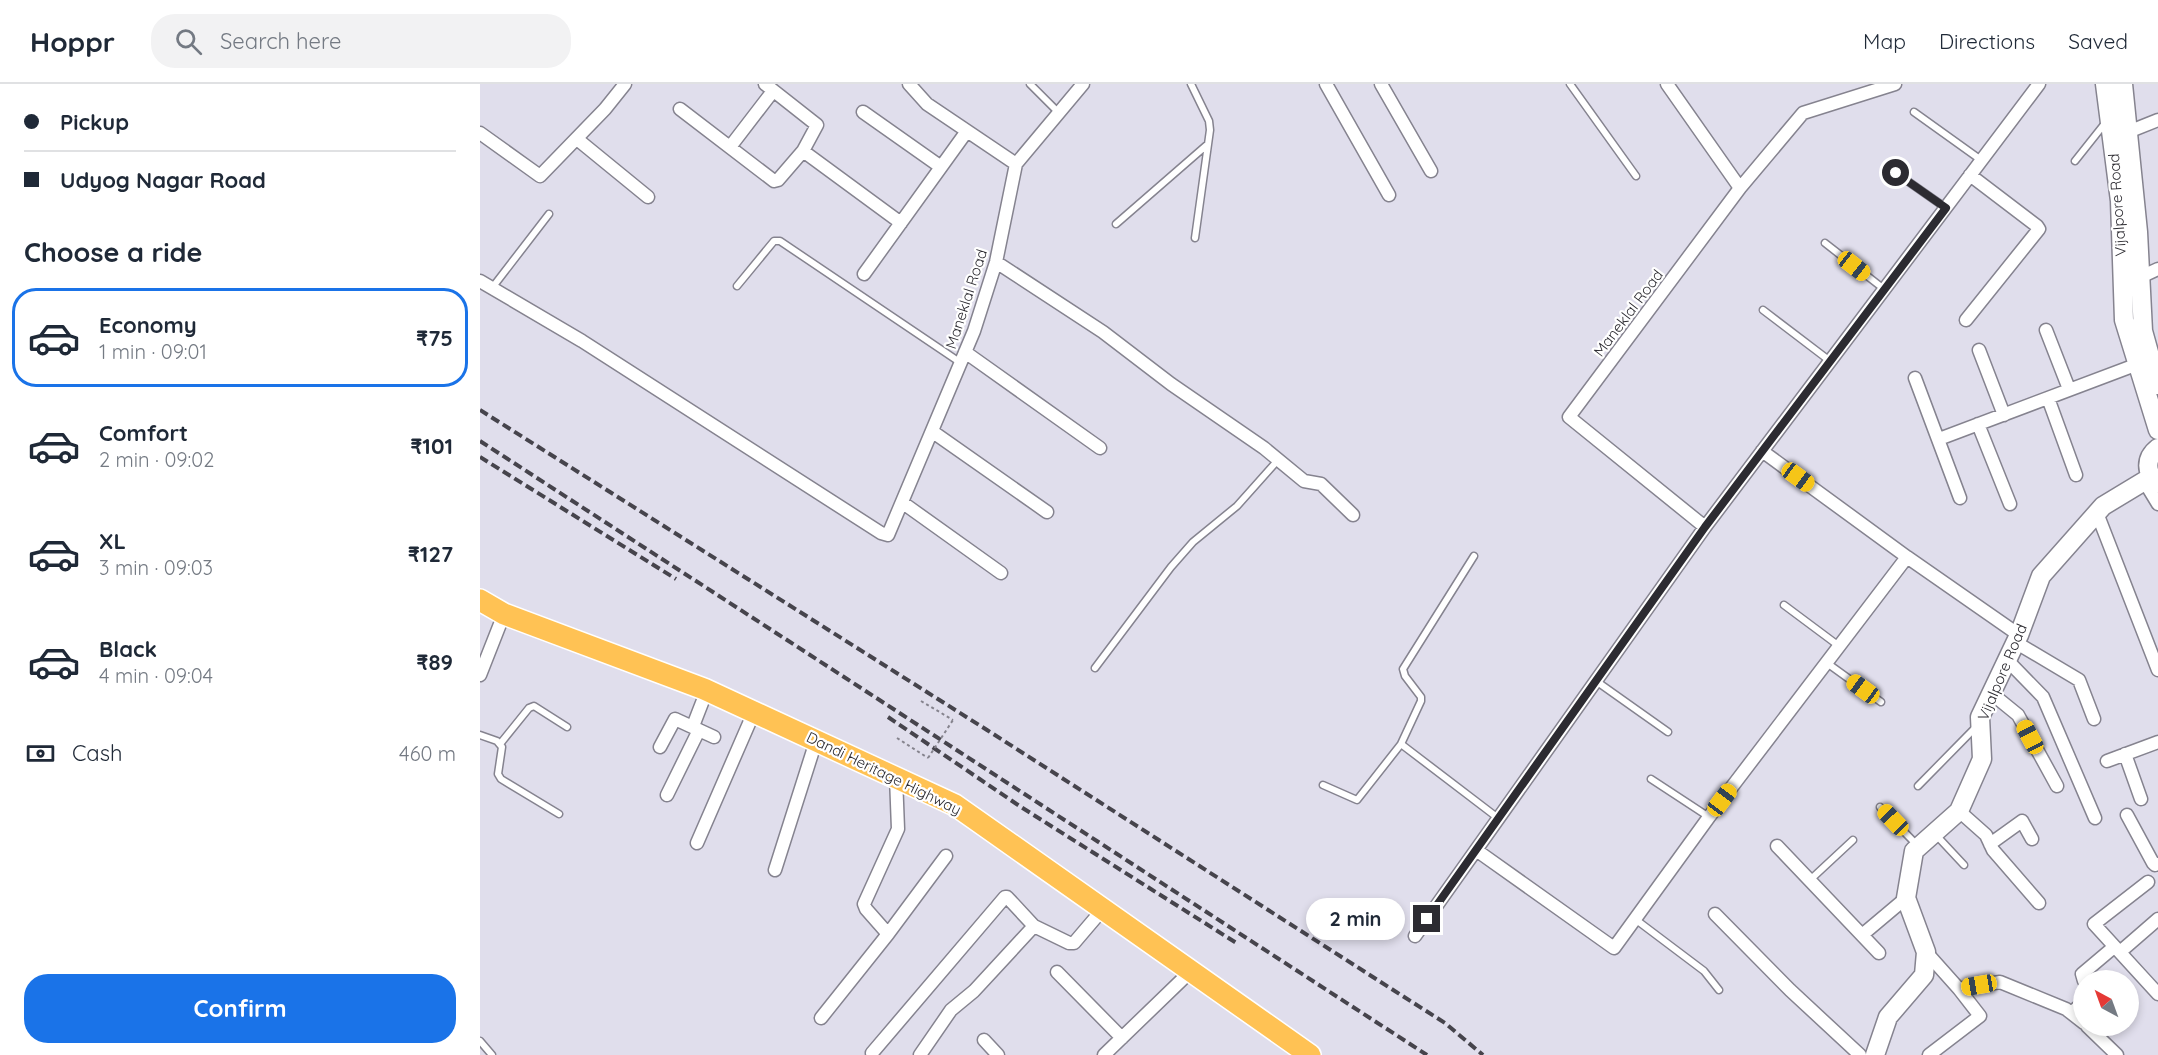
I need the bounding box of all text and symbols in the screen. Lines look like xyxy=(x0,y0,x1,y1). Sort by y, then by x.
search box xyxy=(151,14,571,68)
text: Hoppr xyxy=(30,24,115,59)
icon: search xyxy=(172,25,205,58)
text: Search here xyxy=(220,27,341,55)
text: Map xyxy=(1863,28,1906,54)
text: Directions xyxy=(1939,28,2035,54)
text: Saved xyxy=(2068,28,2128,54)
text: Pickup xyxy=(60,108,129,136)
street label: Vijalpore Road xyxy=(2104,153,2130,257)
route start xyxy=(1882,159,1909,186)
text: Udyog Nagar Road xyxy=(60,166,266,194)
text: Choose a ride xyxy=(24,235,202,269)
street label: Maneklal Road xyxy=(941,247,991,351)
car xyxy=(1834,248,1874,284)
street label: Maneklal Road xyxy=(1589,266,1667,360)
icon: car xyxy=(27,311,81,365)
text: Economy xyxy=(99,311,197,339)
text: ₹75 xyxy=(416,324,453,352)
text: 1 min · 09:01 xyxy=(99,339,207,364)
icon: car xyxy=(27,419,81,473)
text: Comfort xyxy=(99,419,188,447)
text: ₹101 xyxy=(410,432,453,460)
text: 2 min · 09:02 xyxy=(99,447,214,472)
car xyxy=(1778,459,1818,495)
icon: car xyxy=(27,527,81,581)
text: XL xyxy=(99,527,126,555)
text: ₹127 xyxy=(408,540,453,568)
text: 3 min · 09:03 xyxy=(99,555,213,580)
street label: Vijalpore Road xyxy=(1973,621,2031,723)
icon: car xyxy=(27,635,81,689)
text: Black xyxy=(99,635,157,663)
text: ₹89 xyxy=(416,648,453,676)
text: 4 min · 09:04 xyxy=(99,663,213,688)
car xyxy=(1843,671,1883,707)
car xyxy=(2014,717,2046,757)
street label: Dandi Heritage Highway xyxy=(804,727,964,819)
icon: cash xyxy=(24,737,57,770)
text: Cash xyxy=(72,739,123,767)
text: 460 m xyxy=(399,741,456,766)
car xyxy=(1704,780,1740,820)
car xyxy=(1874,801,1912,839)
callout: 2 min xyxy=(1307,898,1406,940)
route end xyxy=(1413,905,1440,932)
text: 2 min xyxy=(1329,906,1382,931)
north arrow xyxy=(2073,970,2139,1036)
map controls xyxy=(2073,970,2139,1036)
car xyxy=(1960,973,1998,997)
button: Confirm xyxy=(24,974,456,1043)

